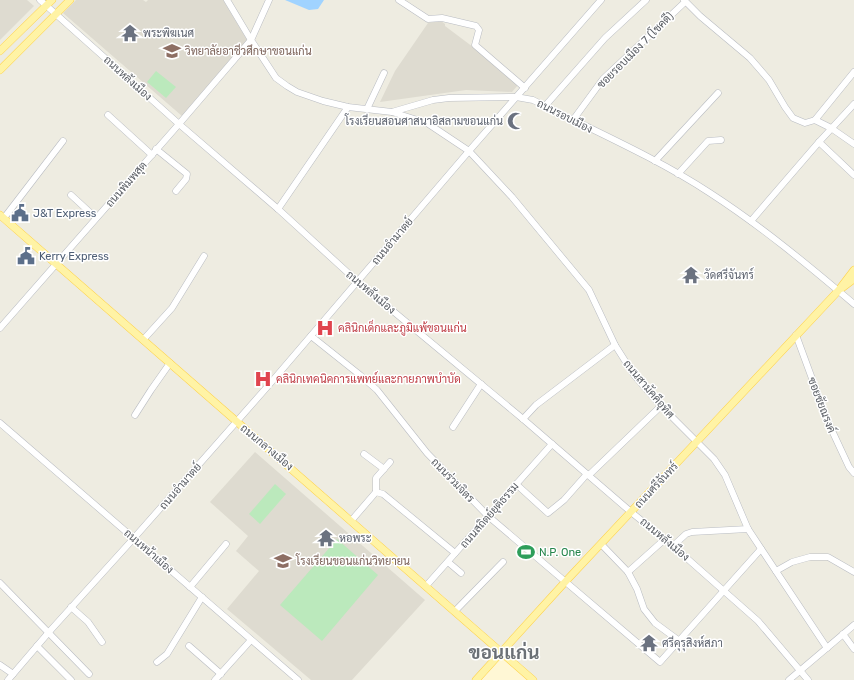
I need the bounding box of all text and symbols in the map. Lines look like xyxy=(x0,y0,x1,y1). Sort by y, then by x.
street label: ซอยรอบเมือง 7 (โชคดี) xyxy=(593,8,676,91)
temple icon: พระพิฆเนศ xyxy=(120,23,140,43)
place label: พระพิฆเนศ xyxy=(143,27,194,40)
school or university icon: วิทยาลัยอาชีวศึกษาขอนแก่น xyxy=(162,41,182,61)
place label: วิทยาลัยอาชีวศึกษาขอนแก่น xyxy=(185,43,312,58)
street label: ถนนหลังเมือง xyxy=(101,53,155,103)
street label: ถนนรอบเมือง xyxy=(535,96,595,136)
mosque icon: โรงเรียนสอนศาสนาอิสลามขอนแก่น xyxy=(506,111,526,131)
place label: โรงเรียนสอนศาสนาอิสลามขอนแก่น xyxy=(344,113,503,128)
street label: ถนนพิมพสุต xyxy=(103,159,151,211)
public building icon: J&T Express xyxy=(10,203,30,223)
place label: J&T Express xyxy=(33,207,97,220)
street label: ถนนอำมาตย์ xyxy=(367,214,416,267)
public building icon: Kerry Express xyxy=(16,246,36,266)
place label: Kerry Express xyxy=(39,250,109,263)
temple icon: วัดศรีจันทร์ xyxy=(681,265,701,285)
street label: ถนนหลังเมือง xyxy=(343,267,399,317)
place label: วัดศรีจันทร์ xyxy=(704,267,754,282)
hospital icon: คลินิกเด็กและภูมิแพ้ขอนแก่น xyxy=(315,318,335,338)
place label: คลินิกเด็กและภูมิแพ้ขอนแก่น xyxy=(338,319,467,336)
street label: ถนนสามัคคีอุทิศ xyxy=(619,356,678,423)
hospital icon: คลินิกเทคนิคการแพทย์และกายภาพบำบัด xyxy=(253,369,273,389)
place label: คลินิกเทคนิคการแพทย์และกายภาพบำบัด xyxy=(276,371,461,386)
street label: ซอยชัยณรงค์ xyxy=(805,375,840,435)
street label: ถนนกลางเมือง xyxy=(238,421,296,473)
street label: ถนนร่วมจิตร xyxy=(428,455,478,505)
street label: ถนนศรีจันทร์ xyxy=(630,458,681,511)
street label: ถนนอำมาตย์ xyxy=(155,459,204,512)
street label: ถนนสถิตย์ยุติธรรม xyxy=(456,479,523,552)
street label: ถนนหลังเมือง xyxy=(637,514,693,564)
street label: ถนนหน้าเมือง xyxy=(121,526,177,576)
temple icon: หอพระ xyxy=(316,528,336,548)
place label: หอพระ xyxy=(339,532,372,545)
sports icon: N.P. One xyxy=(516,542,536,562)
place label: N.P. One xyxy=(539,546,581,559)
school or university icon: โรงเรียนขอนแก่นวิทยายน xyxy=(273,551,293,571)
place label: โรงเรียนขอนแก่นวิทยายน xyxy=(295,553,410,568)
temple icon: ศรีคุรุสิงห์สภา xyxy=(639,633,659,653)
place label: ศรีคุรุสิงห์สภา xyxy=(662,635,723,652)
district label: ขอนแก่น xyxy=(468,641,540,664)

